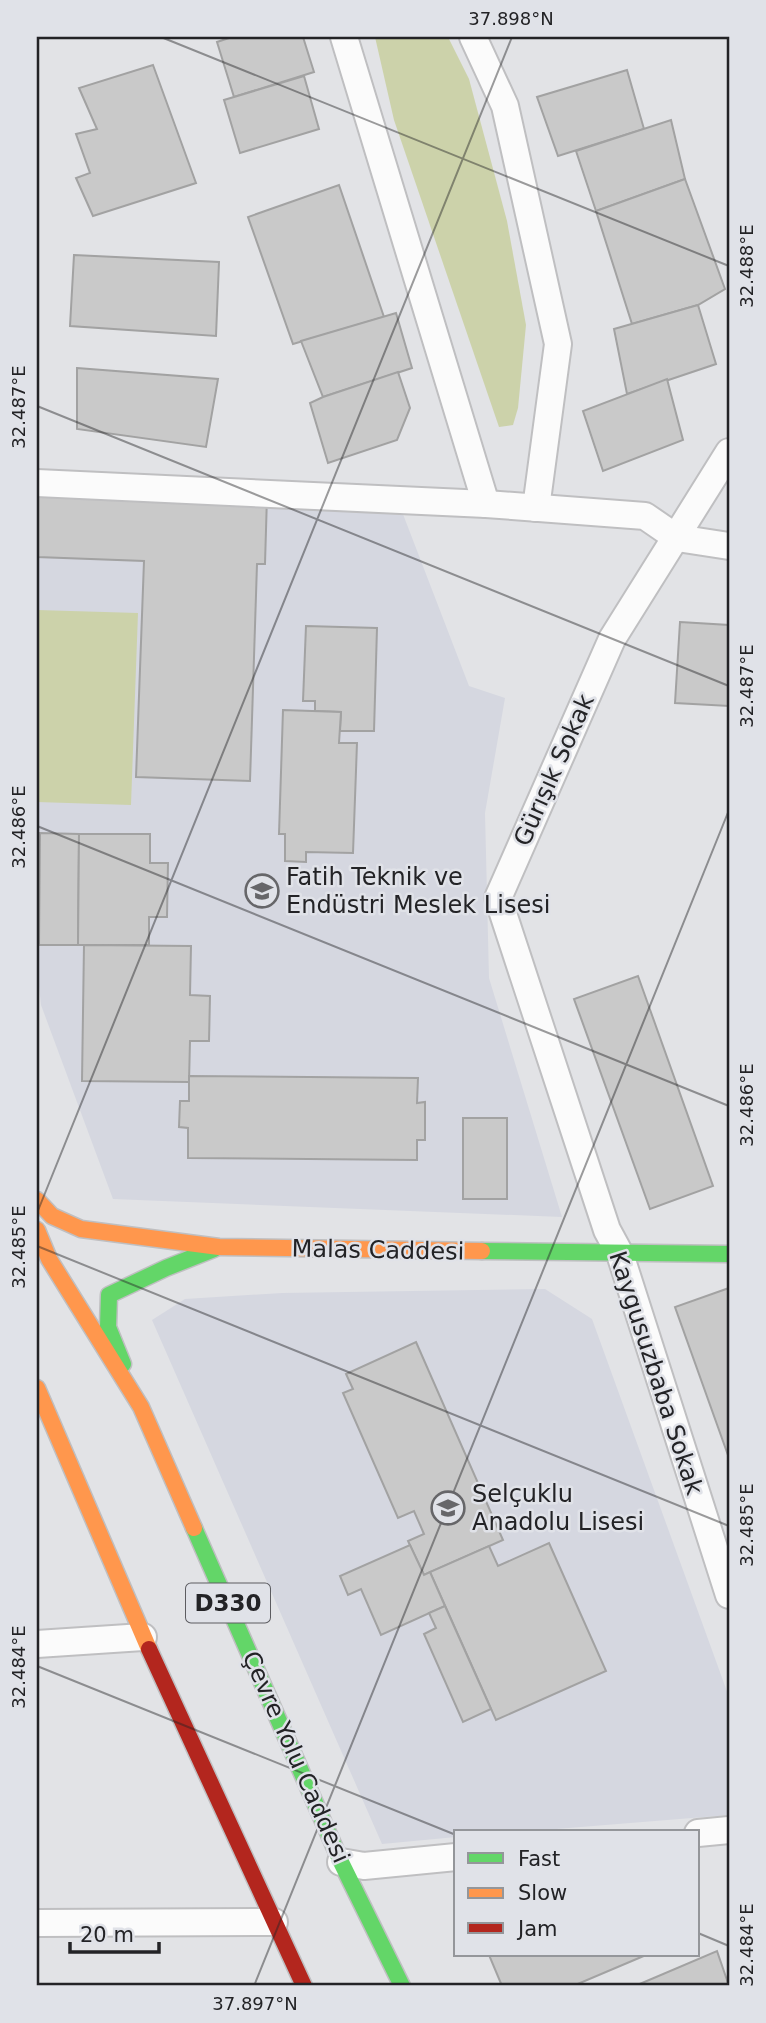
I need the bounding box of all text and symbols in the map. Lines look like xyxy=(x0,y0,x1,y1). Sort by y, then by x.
text: 37.898°N xyxy=(468,8,554,29)
text: 32.488°E xyxy=(736,224,757,308)
text: 32.487°E xyxy=(8,365,29,449)
text: 32.487°E xyxy=(736,644,757,728)
street label: Gürışık Sokak xyxy=(508,690,600,850)
text: 32.486°E xyxy=(8,785,29,869)
place label: Fatih Teknik ve Endüstri Meslek Lisesi xyxy=(286,863,550,919)
school or university icon: Fatih Teknik ve Endüstri Meslek Lisesi xyxy=(243,872,281,910)
text: 32.486°E xyxy=(736,1063,757,1147)
text: 32.485°E xyxy=(8,1205,29,1289)
street label: Malas Caddesi xyxy=(291,1234,465,1266)
street label: Kaygusuzbaba Sokak xyxy=(603,1248,709,1498)
place label: Selçuklu Anadolu Lisesi xyxy=(472,1480,644,1536)
text: 32.485°E xyxy=(736,1483,757,1567)
school or university icon: Selçuklu Anadolu Lisesi xyxy=(429,1489,467,1527)
road number: D330 xyxy=(186,1584,270,1622)
text: 32.484°E xyxy=(8,1625,29,1709)
street label: Çevre Yolu Caddesi xyxy=(237,1647,355,1867)
legend xyxy=(454,1830,700,1956)
text: Fast xyxy=(518,1847,560,1871)
text: Slow xyxy=(518,1881,567,1905)
text: 32.484°E xyxy=(736,1903,757,1987)
scale bar xyxy=(70,1911,159,1955)
text: Jam xyxy=(516,1917,558,1941)
text: 20 m xyxy=(80,1923,134,1947)
text: 37.897°N xyxy=(212,1993,298,2014)

